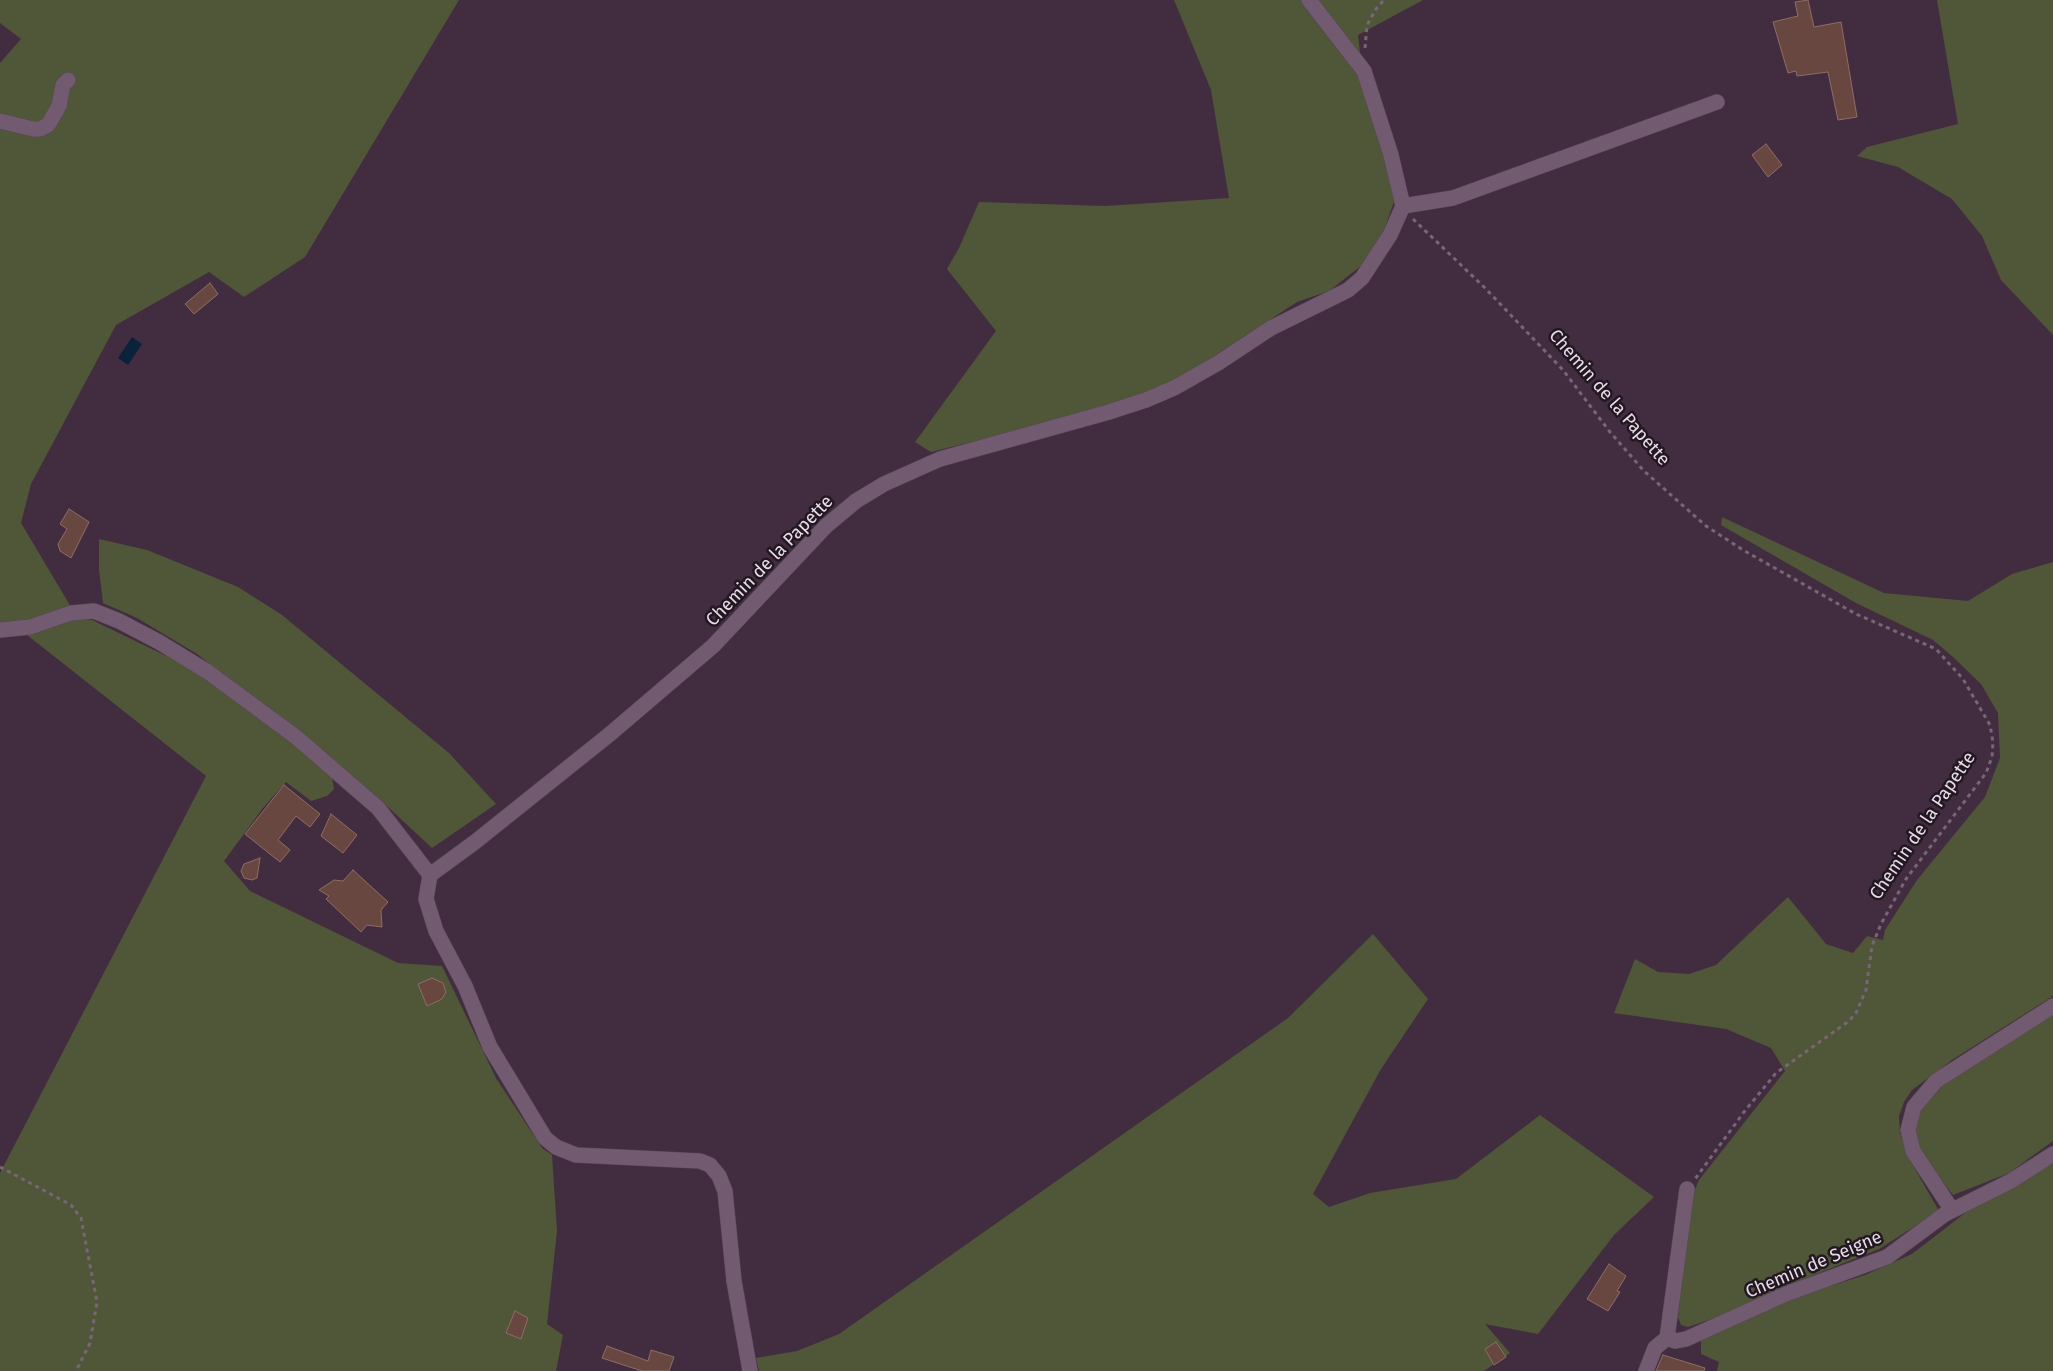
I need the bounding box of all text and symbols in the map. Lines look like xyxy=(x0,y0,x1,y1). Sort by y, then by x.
street label: Chemin de la Papette xyxy=(1544,325,1674,471)
street label: Chemin de la Papette xyxy=(702,491,838,631)
street label: Chemin de la Papette xyxy=(1866,748,1980,904)
street label: Chemin de Seigne xyxy=(1743,1227,1885,1303)

